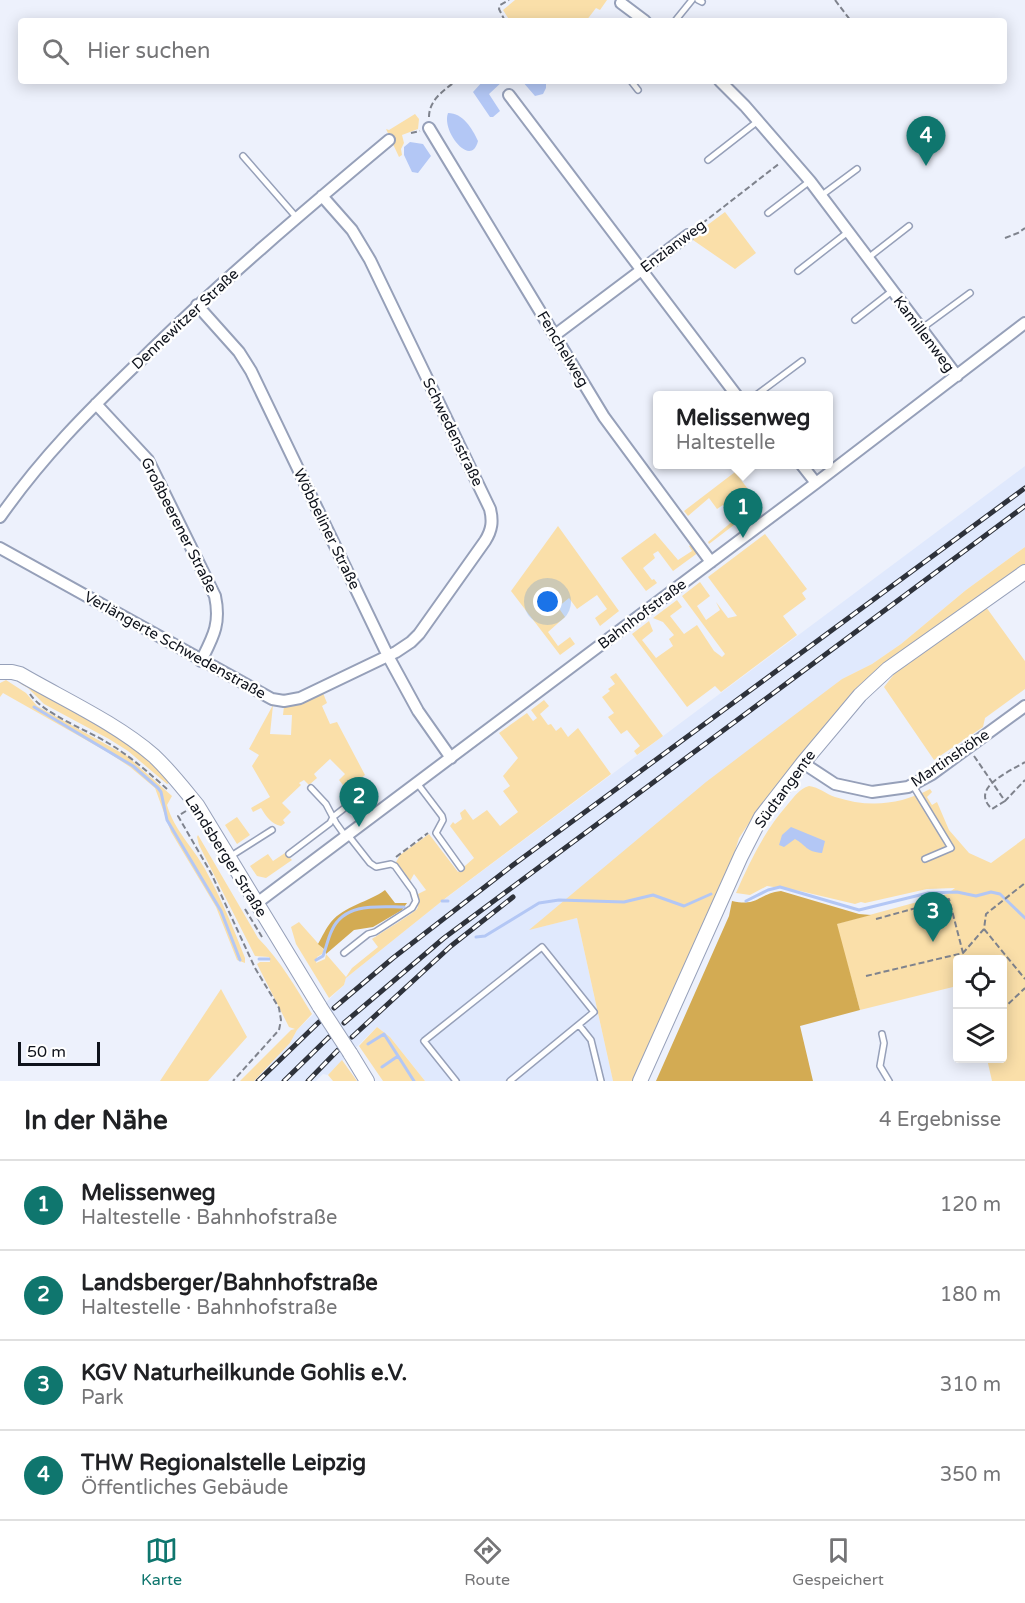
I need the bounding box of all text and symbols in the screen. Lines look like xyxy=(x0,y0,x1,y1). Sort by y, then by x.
search box xyxy=(18,18,1007,84)
icon: search xyxy=(39,35,72,68)
text: Hier suchen xyxy=(87,38,210,64)
pin: 4 xyxy=(906,116,946,166)
street label: Enzianweg xyxy=(637,216,709,276)
street label: Dennewitzer Straße xyxy=(128,265,242,373)
street label: Kamillenweg xyxy=(890,292,958,376)
street label: Fenchelweg xyxy=(533,308,593,390)
street label: Schwedenstraße xyxy=(419,375,487,489)
popup xyxy=(653,391,833,469)
text: Melissenweg xyxy=(676,405,810,431)
text: Haltestelle xyxy=(676,431,775,455)
street label: Großbeerener Straße xyxy=(137,454,221,596)
street label: Wöbbeliner Straße xyxy=(290,466,364,592)
pin: 1 xyxy=(724,488,762,538)
street label: Bahnhofstraße xyxy=(594,575,690,653)
street label: Verlängerte Schwedenstraße xyxy=(81,587,269,703)
your location xyxy=(533,587,562,616)
street label: Martinshöhe xyxy=(908,725,992,791)
street label: Südtangente xyxy=(751,746,819,832)
pin: 2 xyxy=(340,778,378,827)
street label: Landsberger Straße xyxy=(181,792,271,920)
pin: 3 xyxy=(914,892,952,942)
map controls xyxy=(953,955,1007,1063)
button: locate xyxy=(953,955,1007,1009)
button: layers xyxy=(953,1009,1007,1063)
scale bar xyxy=(18,1039,100,1066)
text: 50 m xyxy=(27,1042,66,1062)
text: In der Nähe xyxy=(24,1105,168,1136)
text: 4 Ergebnisse xyxy=(879,1108,1001,1132)
text: Melissenweg xyxy=(81,1180,216,1206)
text: 1 xyxy=(37,1193,50,1217)
text: 120 m xyxy=(940,1193,1001,1217)
text: Haltestelle · Bahnhofstraße xyxy=(81,1206,337,1230)
text: Landsberger/Bahnhofstraße xyxy=(81,1270,378,1296)
text: 2 xyxy=(37,1283,50,1307)
text: 180 m xyxy=(940,1283,1001,1307)
text: Haltestelle · Bahnhofstraße xyxy=(81,1296,337,1320)
text: KGV Naturheilkunde Gohlis e.V. xyxy=(81,1360,407,1386)
text: 3 xyxy=(37,1373,50,1397)
text: 310 m xyxy=(940,1373,1001,1397)
text: Park xyxy=(81,1386,124,1410)
text: THW Regionalstelle Leipzig xyxy=(81,1450,366,1476)
text: 4 xyxy=(37,1463,50,1487)
text: 350 m xyxy=(940,1463,1001,1487)
text: Öffentliches Gebäude xyxy=(81,1476,288,1500)
tab: Karte xyxy=(141,1534,182,1590)
tab: Route xyxy=(464,1534,510,1590)
tab: Gespeichert xyxy=(792,1534,884,1590)

